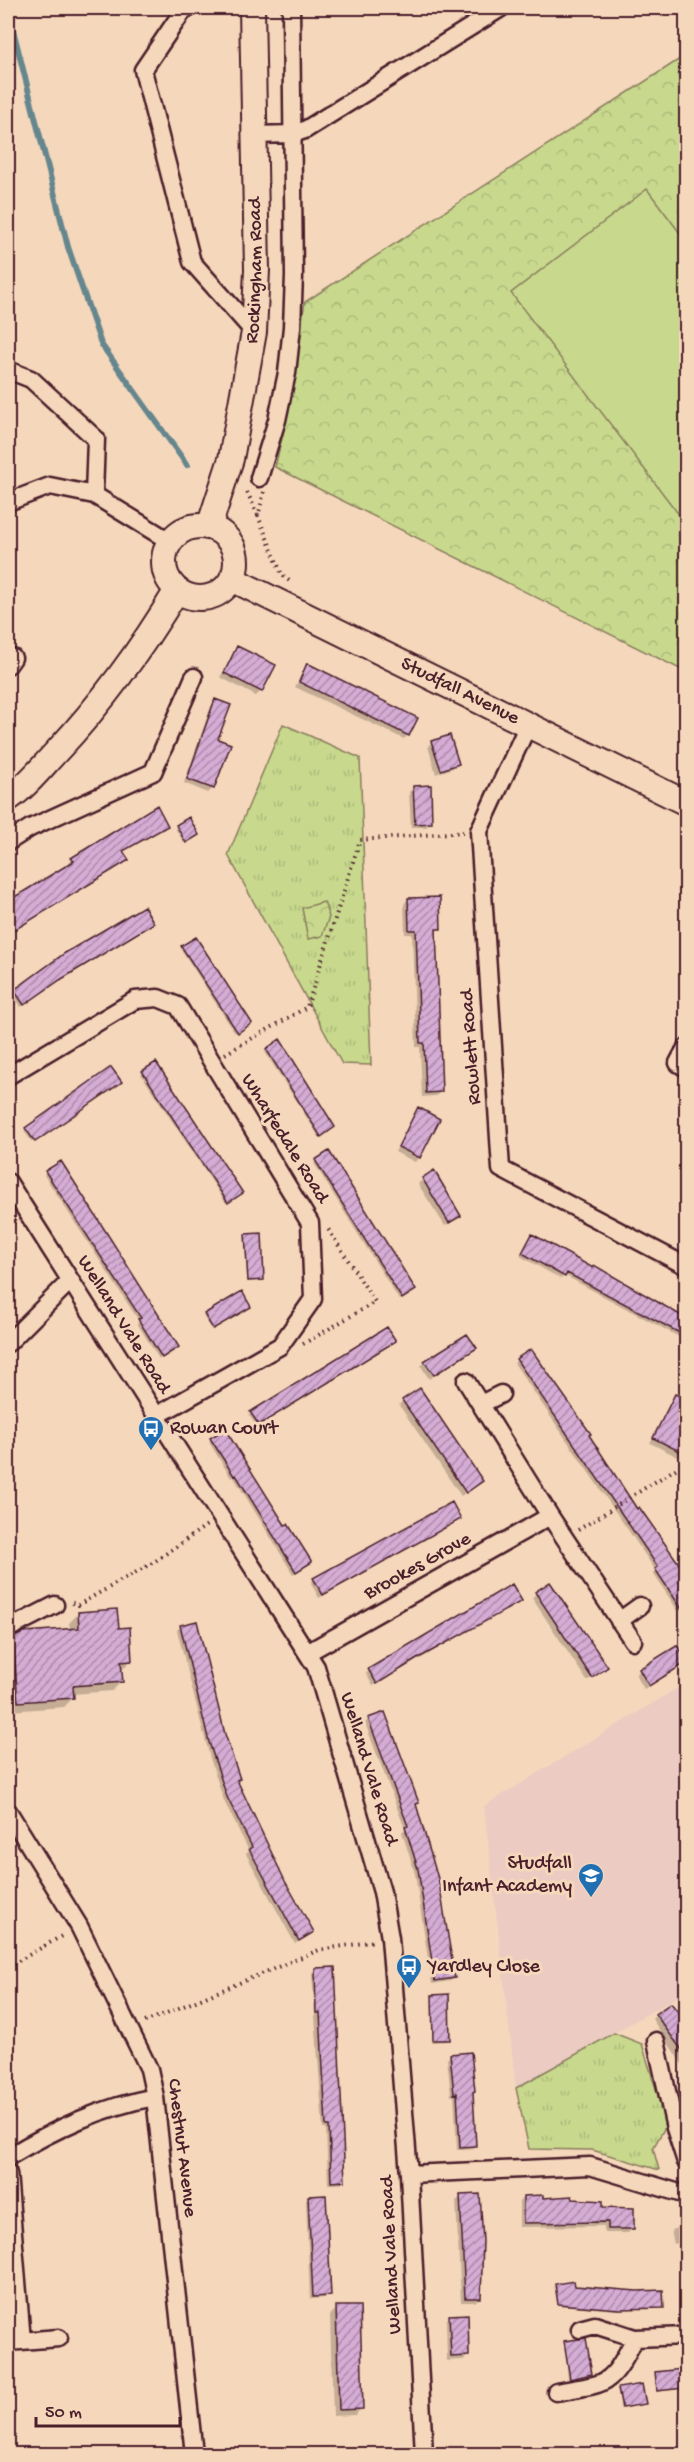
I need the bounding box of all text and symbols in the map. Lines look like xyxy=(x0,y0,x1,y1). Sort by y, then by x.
street label: Rockingham Road xyxy=(241,195,269,346)
street label: Studfall Avenue xyxy=(397,652,524,731)
street label: Rowlett Road xyxy=(456,986,488,1106)
street label: Wharfedale Road xyxy=(235,1070,334,1210)
street label: Welland Vale Road xyxy=(71,1252,176,1400)
bus stop icon: Rowan Court xyxy=(136,1414,166,1452)
place label: Rowan Court xyxy=(170,1418,279,1441)
street label: Brookes Grove xyxy=(360,1528,476,1606)
street label: Welland Vale Road xyxy=(334,1690,403,1850)
place label: Studfall Infant Academy xyxy=(442,1853,572,1899)
school or university icon: Studfall Infant Academy xyxy=(576,1861,606,1899)
bus stop icon: Yardley Close xyxy=(394,1952,424,1990)
place label: Yardley Close xyxy=(426,1956,540,1979)
street label: Chestnut Avenue xyxy=(161,2077,201,2219)
street label: Welland Vale Road xyxy=(376,2173,408,2335)
scale bar xyxy=(36,2390,180,2428)
text: 50 m xyxy=(45,2403,82,2424)

